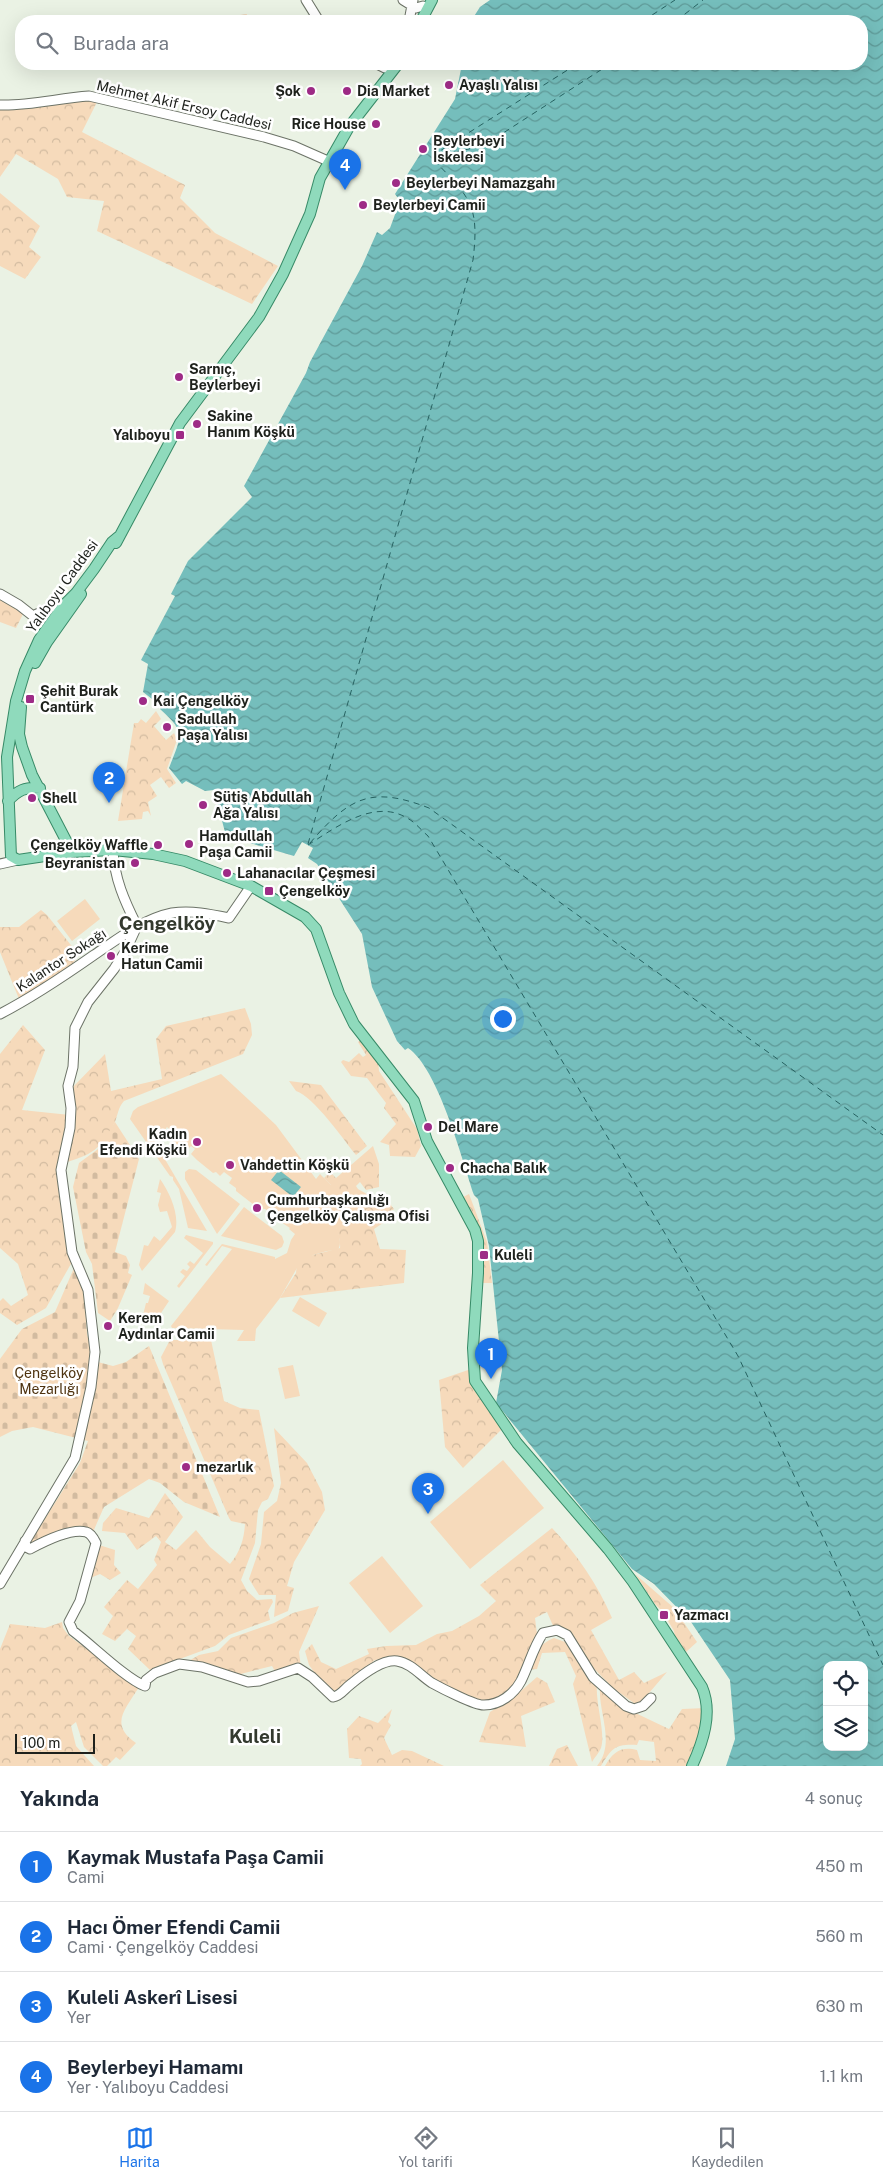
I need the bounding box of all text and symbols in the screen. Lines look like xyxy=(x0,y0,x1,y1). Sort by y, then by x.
search box xyxy=(15,15,868,70)
icon: search xyxy=(33,29,61,57)
text: Burada ara xyxy=(73,32,169,54)
street label: Mehmet Akif Ersoy Caddesi xyxy=(95,77,273,133)
place label: Ayaşlı Yalısı xyxy=(459,77,538,93)
marker: Ayaşlı Yalısı xyxy=(443,79,455,91)
place label: Şok xyxy=(275,83,301,99)
place label: Dia Market xyxy=(357,83,430,99)
marker: Şok xyxy=(305,85,317,97)
marker: Dia Market xyxy=(341,85,353,97)
place label: Rice House xyxy=(291,116,366,132)
marker: Rice House xyxy=(370,118,382,130)
place label: Beylerbeyi İskelesi xyxy=(433,133,504,165)
marker: Beylerbeyi İskelesi xyxy=(417,143,429,155)
pin: 4 xyxy=(329,149,361,190)
place label: Beylerbeyi Namazgahı xyxy=(406,175,555,191)
marker: Beylerbeyi Namazgahı xyxy=(390,177,402,189)
place label: Beylerbeyi Camii xyxy=(373,197,485,213)
marker: Beylerbeyi Camii xyxy=(357,199,369,211)
place label: Sarnıç, Beylerbeyi xyxy=(189,361,260,393)
marker: Sarnıç, Beylerbeyi xyxy=(173,371,185,383)
place label: Sakine Hanım Köşkü xyxy=(207,408,295,440)
marker: Sakine Hanım Köşkü xyxy=(191,418,203,430)
place label: Yalıboyu xyxy=(113,427,170,443)
marker: Yalıboyu xyxy=(174,429,186,441)
street label: Yalıboyu Caddesi xyxy=(23,537,101,635)
place label: Şehit Burak Cantürk xyxy=(40,683,118,715)
marker: Şehit Burak Cantürk xyxy=(24,693,36,705)
place label: Kai Çengelköy xyxy=(153,693,249,709)
marker: Kai Çengelköy xyxy=(137,695,149,707)
place label: Sadullah Paşa Yalısı xyxy=(177,711,248,743)
marker: Sadullah Paşa Yalısı xyxy=(161,721,173,733)
pin: 2 xyxy=(93,762,125,803)
place label: Sütiş Abdullah Ağa Yalısı xyxy=(213,789,312,821)
place label: Shell xyxy=(42,790,77,806)
marker: Shell xyxy=(26,792,38,804)
marker: Sütiş Abdullah Ağa Yalısı xyxy=(197,799,209,811)
place label: Hamdullah Paşa Camii xyxy=(199,828,272,860)
place label: Çengelköy Waffle xyxy=(30,837,148,853)
marker: Hamdullah Paşa Camii xyxy=(183,838,195,850)
marker: Çengelköy Waffle xyxy=(152,839,164,851)
place label: Beyranistan xyxy=(45,855,125,871)
marker: Beyranistan xyxy=(129,857,141,869)
place label: Lahanacılar Çeşmesi xyxy=(237,865,375,881)
marker: Lahanacılar Çeşmesi xyxy=(221,867,233,879)
place label: Çengelköy xyxy=(279,883,350,899)
marker: Çengelköy xyxy=(263,885,275,897)
district label: Çengelköy xyxy=(119,912,216,934)
street label: Kalantor Sokağı xyxy=(13,925,109,995)
place label: Kerime Hatun Camii xyxy=(121,940,203,972)
marker: Kerime Hatun Camii xyxy=(105,950,117,962)
your location xyxy=(490,1006,516,1032)
place label: Del Mare xyxy=(438,1119,499,1135)
marker: Del Mare xyxy=(422,1121,434,1133)
place label: Kadın Efendi Köşkü xyxy=(100,1126,187,1158)
marker: Kadın Efendi Köşkü xyxy=(191,1136,203,1148)
place label: Vahdettin Köşkü xyxy=(240,1157,349,1173)
marker: Vahdettin Köşkü xyxy=(224,1159,236,1171)
place label: Chacha Balık xyxy=(460,1160,547,1176)
marker: Chacha Balık xyxy=(444,1162,456,1174)
place label: Cumhurbaşkanlığı Çengelköy Çalışma Ofisi xyxy=(267,1192,429,1224)
marker: Cumhurbaşkanlığı Çengelköy Çalışma Ofisi xyxy=(251,1202,263,1214)
place label: Kuleli xyxy=(494,1247,532,1263)
marker: Kuleli xyxy=(478,1249,490,1261)
place label: Kerem Aydınlar Camii xyxy=(118,1310,215,1342)
marker: Kerem Aydınlar Camii xyxy=(102,1320,114,1332)
pin: 1 xyxy=(475,1338,507,1379)
park label: Çengelköy Mezarlığı xyxy=(14,1365,84,1397)
place label: mezarlık xyxy=(196,1459,254,1475)
marker: mezarlık xyxy=(180,1461,192,1473)
pin: 3 xyxy=(412,1473,444,1514)
place label: Yazmacı xyxy=(674,1607,729,1623)
marker: Yazmacı xyxy=(658,1609,670,1621)
map controls xyxy=(823,1661,868,1751)
button: locate xyxy=(823,1661,868,1706)
button: layers xyxy=(823,1706,868,1751)
district label: Kuleli xyxy=(229,1725,281,1747)
scale bar xyxy=(15,1731,95,1754)
text: 100 m xyxy=(22,1735,60,1751)
text: Yakında xyxy=(20,1786,99,1811)
text: 4 sonuç xyxy=(805,1789,863,1808)
text: Kaymak Mustafa Paşa Camii xyxy=(67,1846,324,1868)
text: 1 xyxy=(33,1857,39,1876)
text: 450 m xyxy=(815,1857,863,1876)
text: Cami xyxy=(67,1868,104,1887)
text: Hacı Ömer Efendi Camii xyxy=(67,1916,280,1938)
text: 2 xyxy=(31,1927,41,1946)
text: 560 m xyxy=(815,1927,863,1946)
text: Cami · Çengelköy Caddesi xyxy=(67,1938,258,1957)
text: Kuleli Askerî Lisesi xyxy=(67,1986,238,2008)
text: 3 xyxy=(31,1997,41,2016)
text: 630 m xyxy=(816,1997,863,2016)
text: Yer xyxy=(67,2008,91,2027)
text: Beylerbeyi Hamamı xyxy=(67,2056,243,2078)
text: 4 xyxy=(31,2067,41,2086)
text: 1.1 km xyxy=(820,2067,863,2086)
text: Yer · Yalıboyu Caddesi xyxy=(67,2078,229,2097)
tab: Harita xyxy=(119,2124,160,2170)
tab: Yol tarifi xyxy=(398,2124,453,2170)
tab: Kaydedilen xyxy=(691,2124,764,2170)

